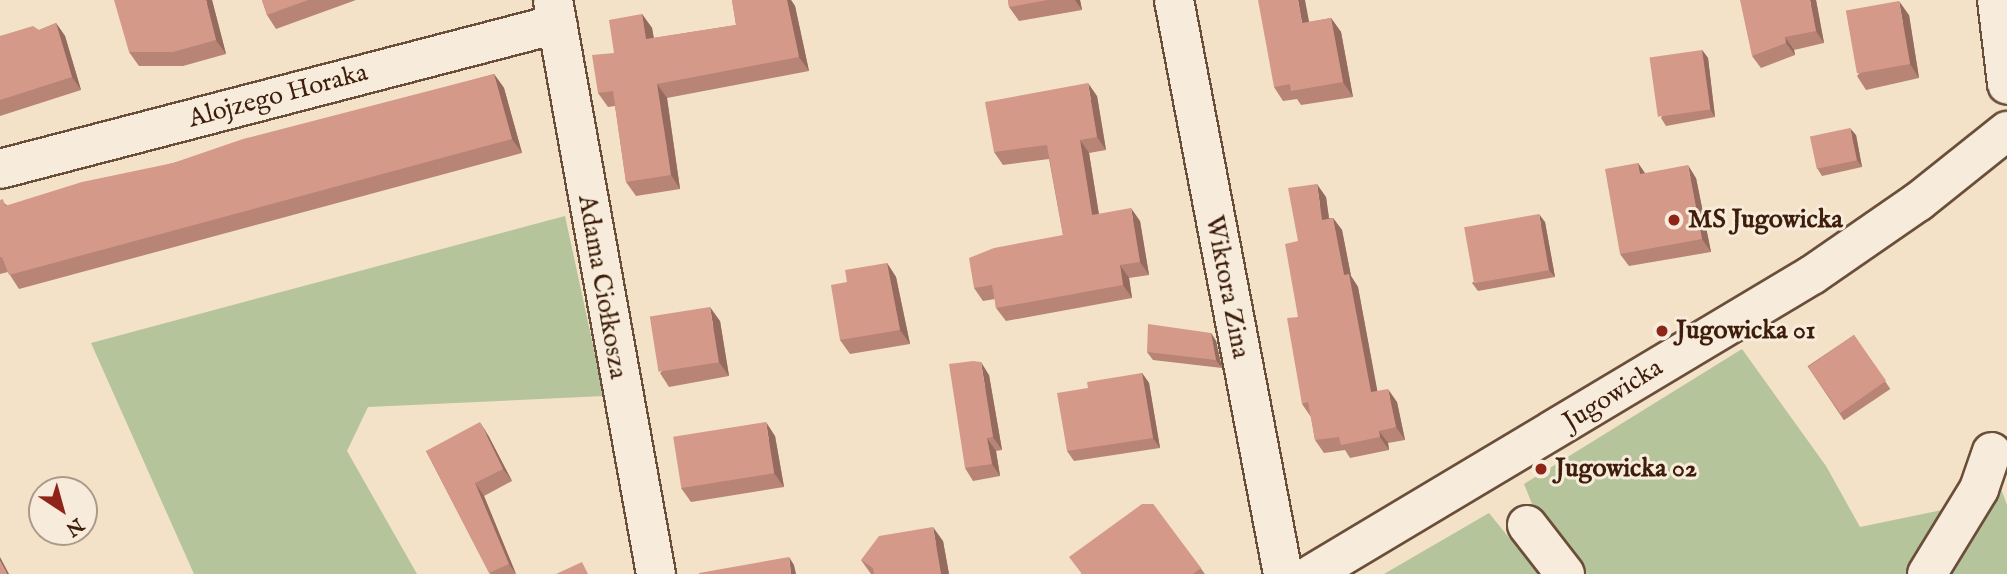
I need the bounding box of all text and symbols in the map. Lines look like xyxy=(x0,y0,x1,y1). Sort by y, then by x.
street label: Alojzego Horaka xyxy=(185,57,371,135)
street label: Adama Ciołkosza xyxy=(570,193,634,381)
place label: MS Jugowicka xyxy=(1688,204,1843,236)
marker: MS Jugowicka xyxy=(1666,212,1682,228)
street label: Wiktora Zina xyxy=(1198,213,1256,361)
place label: Jugowicka 01 xyxy=(1676,315,1815,347)
marker: Jugowicka 01 xyxy=(1654,323,1670,339)
street label: Jugowicka xyxy=(1558,352,1668,438)
place label: Jugowicka 02 xyxy=(1555,453,1697,485)
marker: Jugowicka 02 xyxy=(1533,461,1549,477)
north arrow xyxy=(28,476,98,546)
text: N xyxy=(60,512,88,541)

